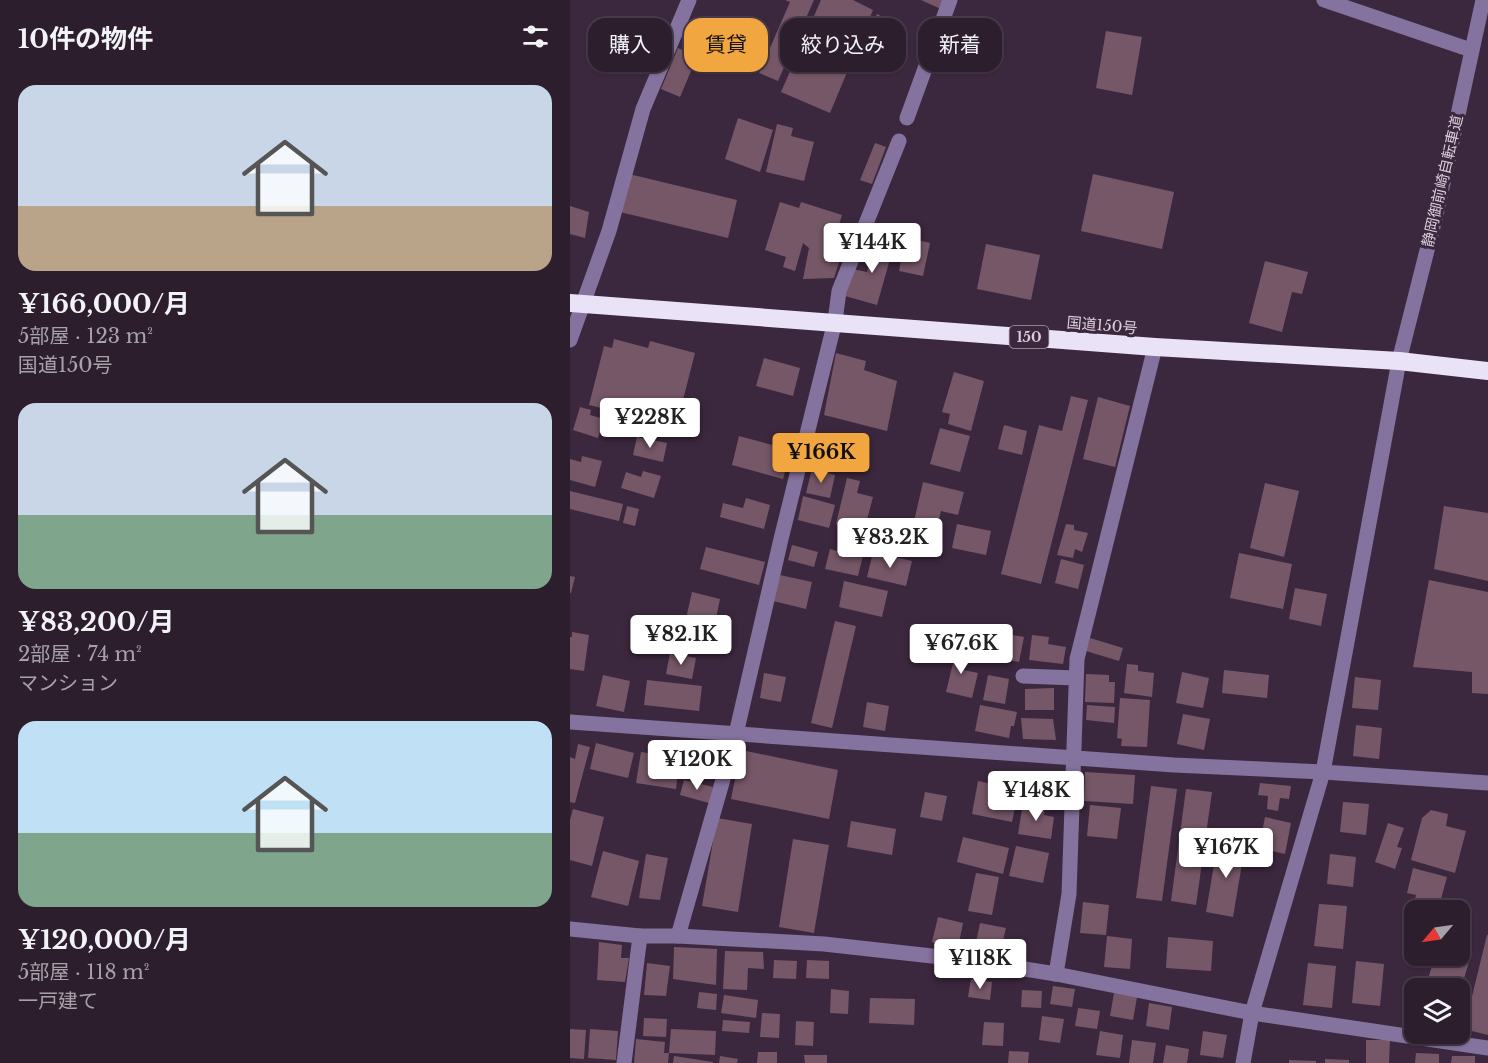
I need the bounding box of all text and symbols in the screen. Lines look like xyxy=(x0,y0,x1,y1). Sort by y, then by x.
chip: 購入 xyxy=(588,18,672,72)
chip: 賃貸 xyxy=(684,18,768,72)
chip: 絞り込み xyxy=(780,18,906,72)
chip: 新着 xyxy=(918,18,1002,72)
icon: filters xyxy=(519,20,552,53)
text: 10件の物件 xyxy=(18,23,153,55)
street label: 静岡御前崎自転車道 xyxy=(1418,113,1466,249)
icon: home xyxy=(231,124,339,232)
pin: ¥144K xyxy=(830,223,914,274)
text: ¥144K xyxy=(838,230,906,254)
text: ¥166,000/月 xyxy=(18,288,190,320)
street label: 国道150号 xyxy=(1066,312,1138,338)
text: 5部屋 · 123 m² xyxy=(18,324,153,348)
road number: 150 xyxy=(1010,326,1048,348)
text: 国道150号 xyxy=(18,353,113,377)
pin: ¥228K xyxy=(608,398,692,449)
text: ¥228K xyxy=(614,405,686,429)
pin: ¥166K xyxy=(779,433,863,484)
text: ¥166K xyxy=(786,440,856,464)
icon: home xyxy=(231,442,339,550)
pin: ¥83.2K xyxy=(841,518,939,569)
text: ¥83.2K xyxy=(851,525,929,549)
text: ¥83,200/月 xyxy=(18,606,175,638)
pin: ¥82.1K xyxy=(632,615,730,666)
text: ¥82.1K xyxy=(644,622,718,646)
pin: ¥67.6K xyxy=(912,624,1010,675)
text: ¥67.6K xyxy=(924,631,998,655)
text: 2部屋 · 74 m² xyxy=(18,642,142,666)
text: マンション xyxy=(18,671,118,695)
pin: ¥120K xyxy=(655,740,739,791)
text: ¥120K xyxy=(662,747,732,771)
icon: home xyxy=(231,760,339,868)
pin: ¥148K xyxy=(994,771,1078,822)
text: ¥148K xyxy=(1002,778,1070,802)
pin: ¥167K xyxy=(1184,828,1268,879)
text: ¥167K xyxy=(1193,835,1259,859)
north arrow xyxy=(1404,900,1470,966)
map controls xyxy=(1404,900,1470,1044)
text: ¥120,000/月 xyxy=(18,924,191,956)
pin: ¥118K xyxy=(938,939,1022,990)
text: ¥118K xyxy=(948,946,1012,970)
text: 5部屋 · 118 m² xyxy=(18,960,149,984)
button: layers xyxy=(1404,978,1470,1044)
text: 一戸建て xyxy=(18,989,98,1013)

